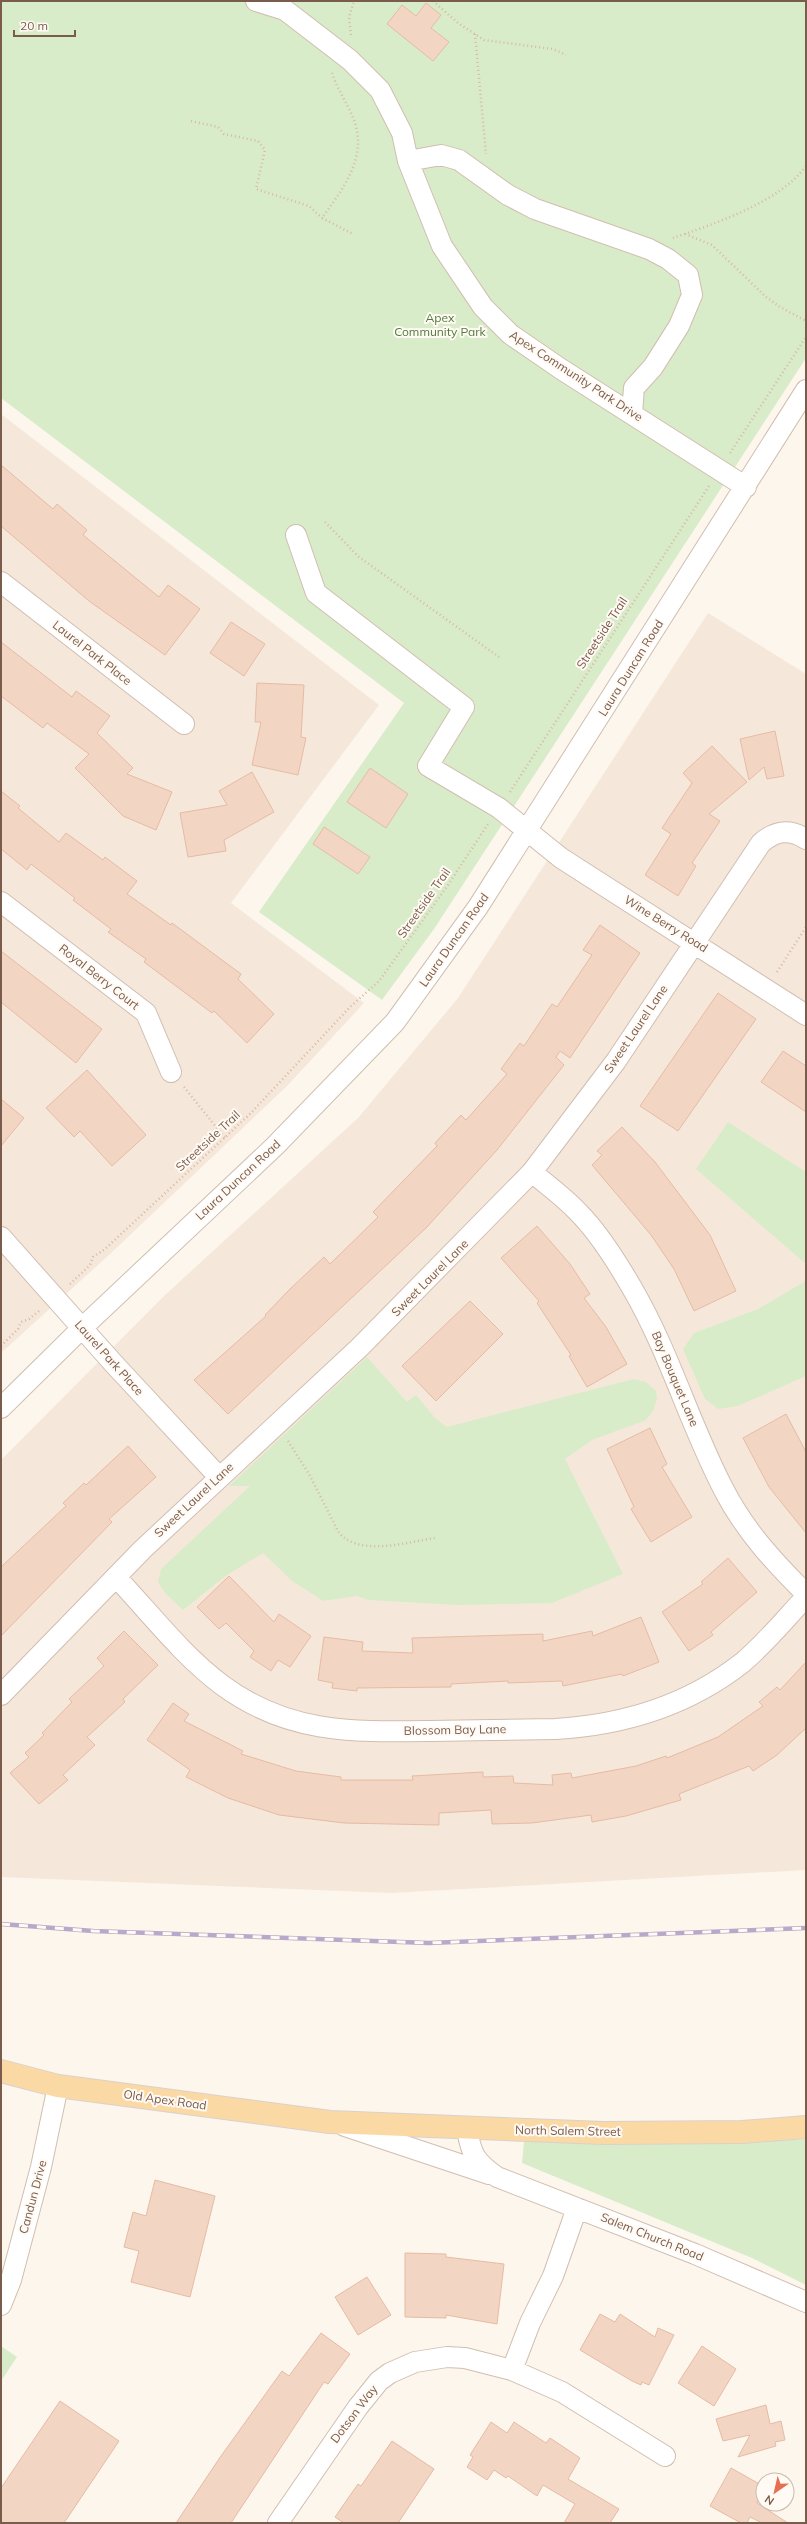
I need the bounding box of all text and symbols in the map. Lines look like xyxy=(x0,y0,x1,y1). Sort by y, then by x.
scale bar xyxy=(14,12,75,38)
text: 20 m xyxy=(20,18,48,33)
park label: Apex Community Park xyxy=(394,310,487,339)
street label: Apex Community Park Drive xyxy=(507,327,646,424)
street label: Streetside Trail xyxy=(573,594,630,671)
street label: Laurel Park Place xyxy=(50,617,135,688)
street label: Laura Duncan Road xyxy=(595,617,666,719)
street label: Streetside Trail xyxy=(394,865,453,941)
street label: Laura Duncan Road xyxy=(416,890,492,989)
street label: Wine Berry Road xyxy=(622,892,711,955)
street label: Royal Berry Court xyxy=(56,941,143,1013)
street label: Sweet Laurel Lane xyxy=(601,982,671,1076)
street label: Streetside Trail xyxy=(172,1107,243,1174)
street label: Laura Duncan Road xyxy=(192,1136,283,1223)
street label: Sweet Laurel Lane xyxy=(388,1236,471,1319)
street label: Laurel Park Place xyxy=(72,1317,147,1398)
street label: Bay Bouquet Lane xyxy=(649,1329,702,1429)
street label: Sweet Laurel Lane xyxy=(151,1459,236,1540)
street label: Blossom Bay Lane xyxy=(404,1721,506,1738)
street label: Old Apex Road xyxy=(122,2086,208,2113)
street label: North Salem Street xyxy=(515,2122,621,2139)
street label: Candun Drive xyxy=(15,2158,50,2235)
street label: Salem Church Road xyxy=(599,2209,706,2264)
street label: Dotson Way xyxy=(327,2381,381,2446)
north arrow xyxy=(755,2472,795,2512)
text: N xyxy=(762,2492,777,2508)

